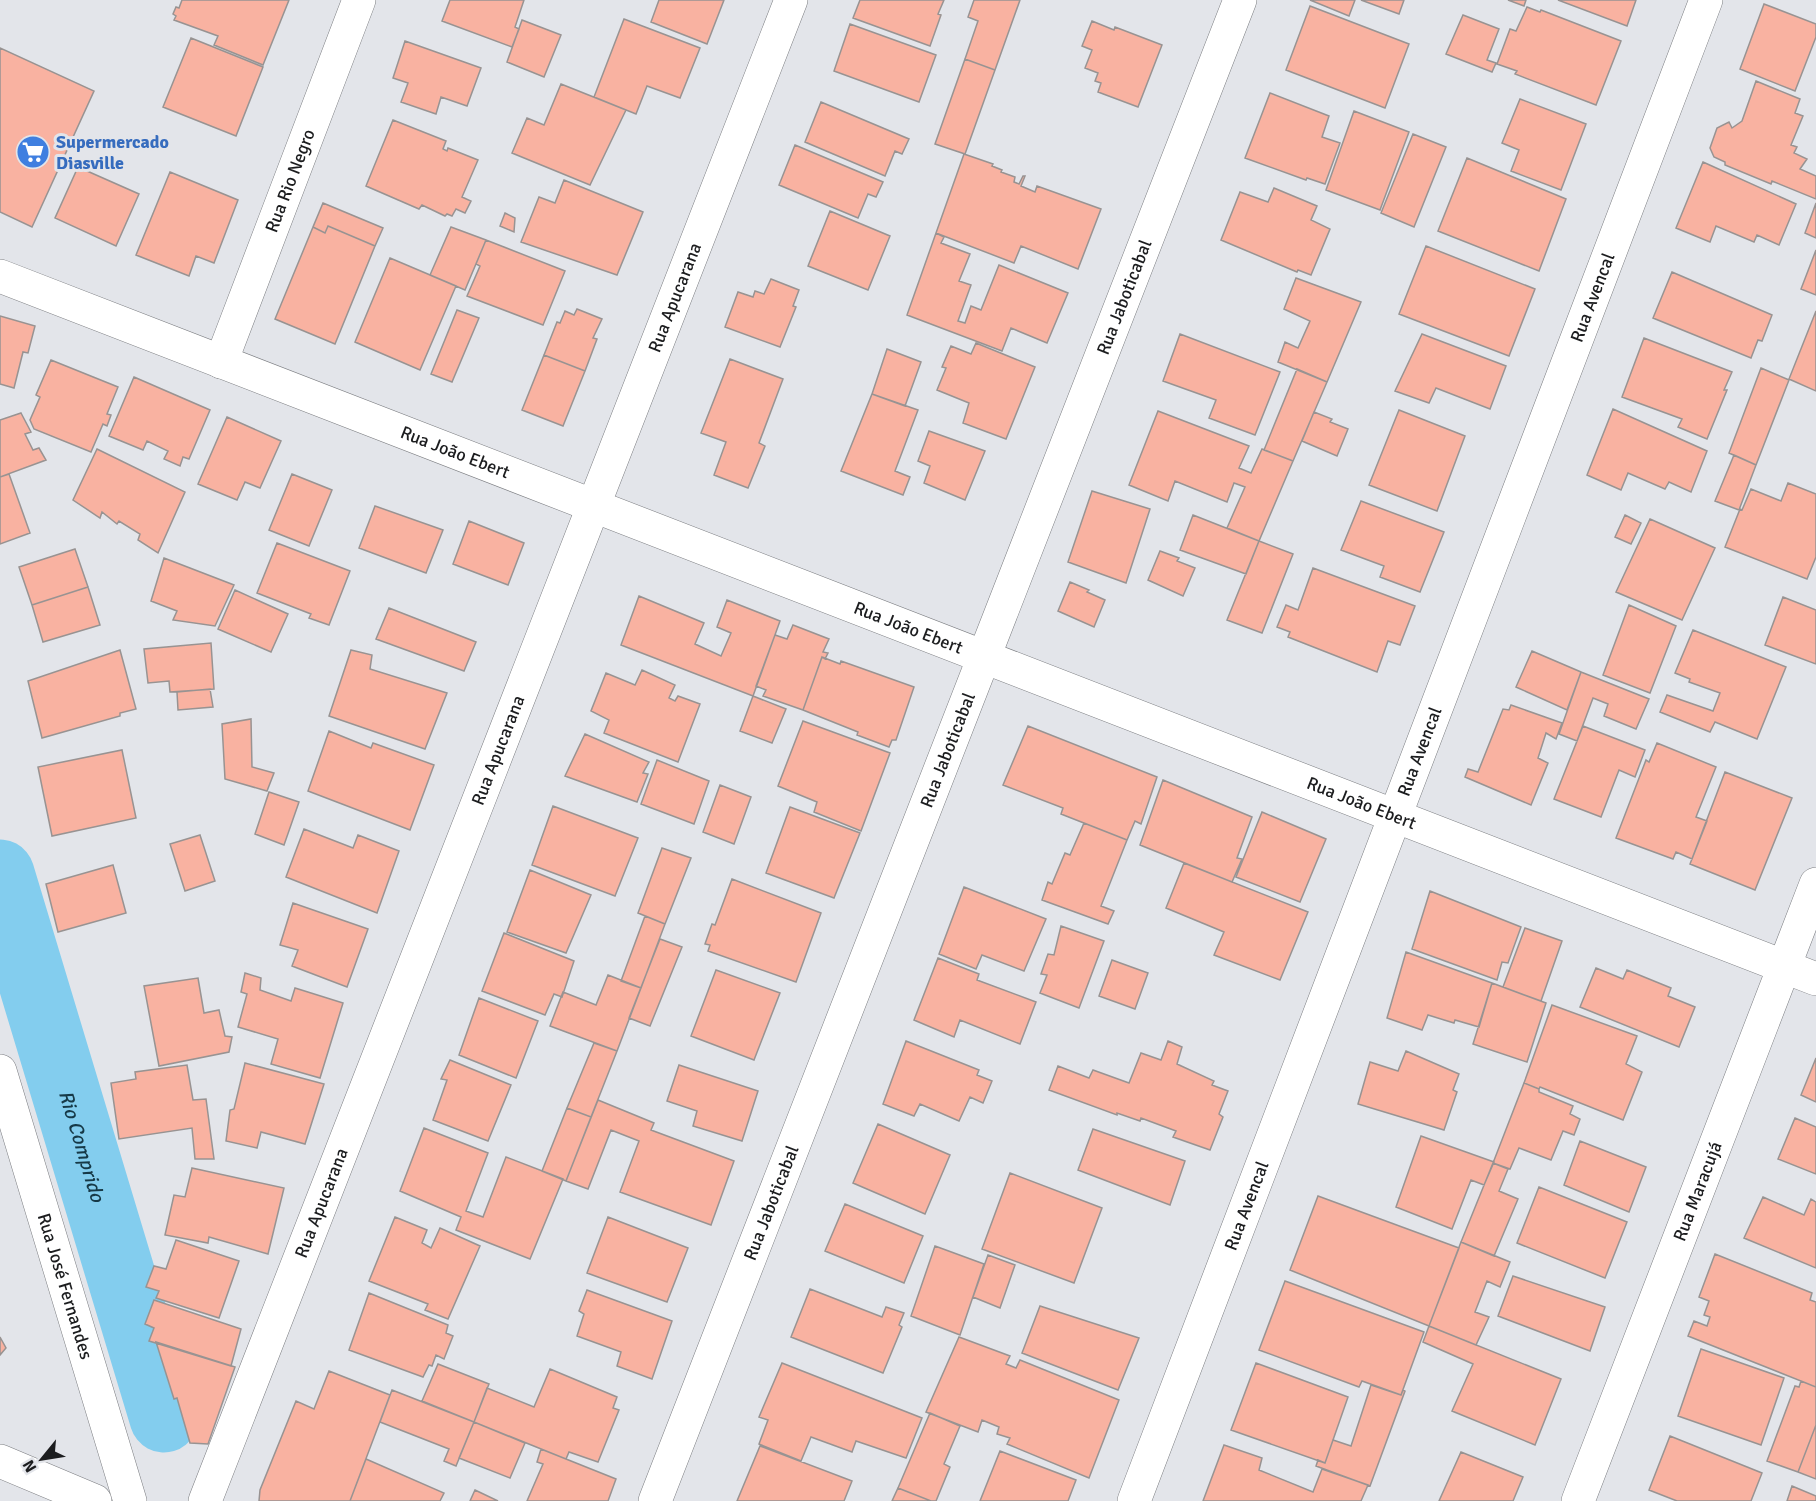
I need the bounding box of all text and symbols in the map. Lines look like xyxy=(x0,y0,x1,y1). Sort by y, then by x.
street label: Rua Rio Negro xyxy=(260,126,320,236)
place label: Supermercado Diasville xyxy=(56,131,169,174)
supermarket icon: Supermercado Diasville xyxy=(15,134,51,170)
street label: Rua Jaboticabal xyxy=(1092,236,1157,358)
street label: Rua Apucarana xyxy=(644,239,706,356)
street label: Rua Avencal xyxy=(1566,250,1620,345)
street label: Rua João Ebert xyxy=(397,421,513,483)
street label: Rua João Ebert xyxy=(851,597,966,659)
street label: Rua Jaboticabal xyxy=(915,689,980,811)
street label: Rua Apucarana xyxy=(467,692,529,808)
street label: Rua Avencal xyxy=(1393,704,1447,799)
street label: Rua João Ebert xyxy=(1304,772,1419,834)
water label: Rio Comprido xyxy=(53,1087,111,1206)
street label: Rua Maracujá xyxy=(1668,1138,1727,1244)
street label: Rua Jaboticabal xyxy=(739,1142,804,1264)
street label: Rua Apucarana xyxy=(290,1145,353,1261)
street label: Rua Avencal xyxy=(1220,1158,1274,1253)
street label: Rua José Fernandes xyxy=(33,1211,98,1362)
north arrow xyxy=(12,1429,72,1489)
text: N xyxy=(18,1456,41,1476)

